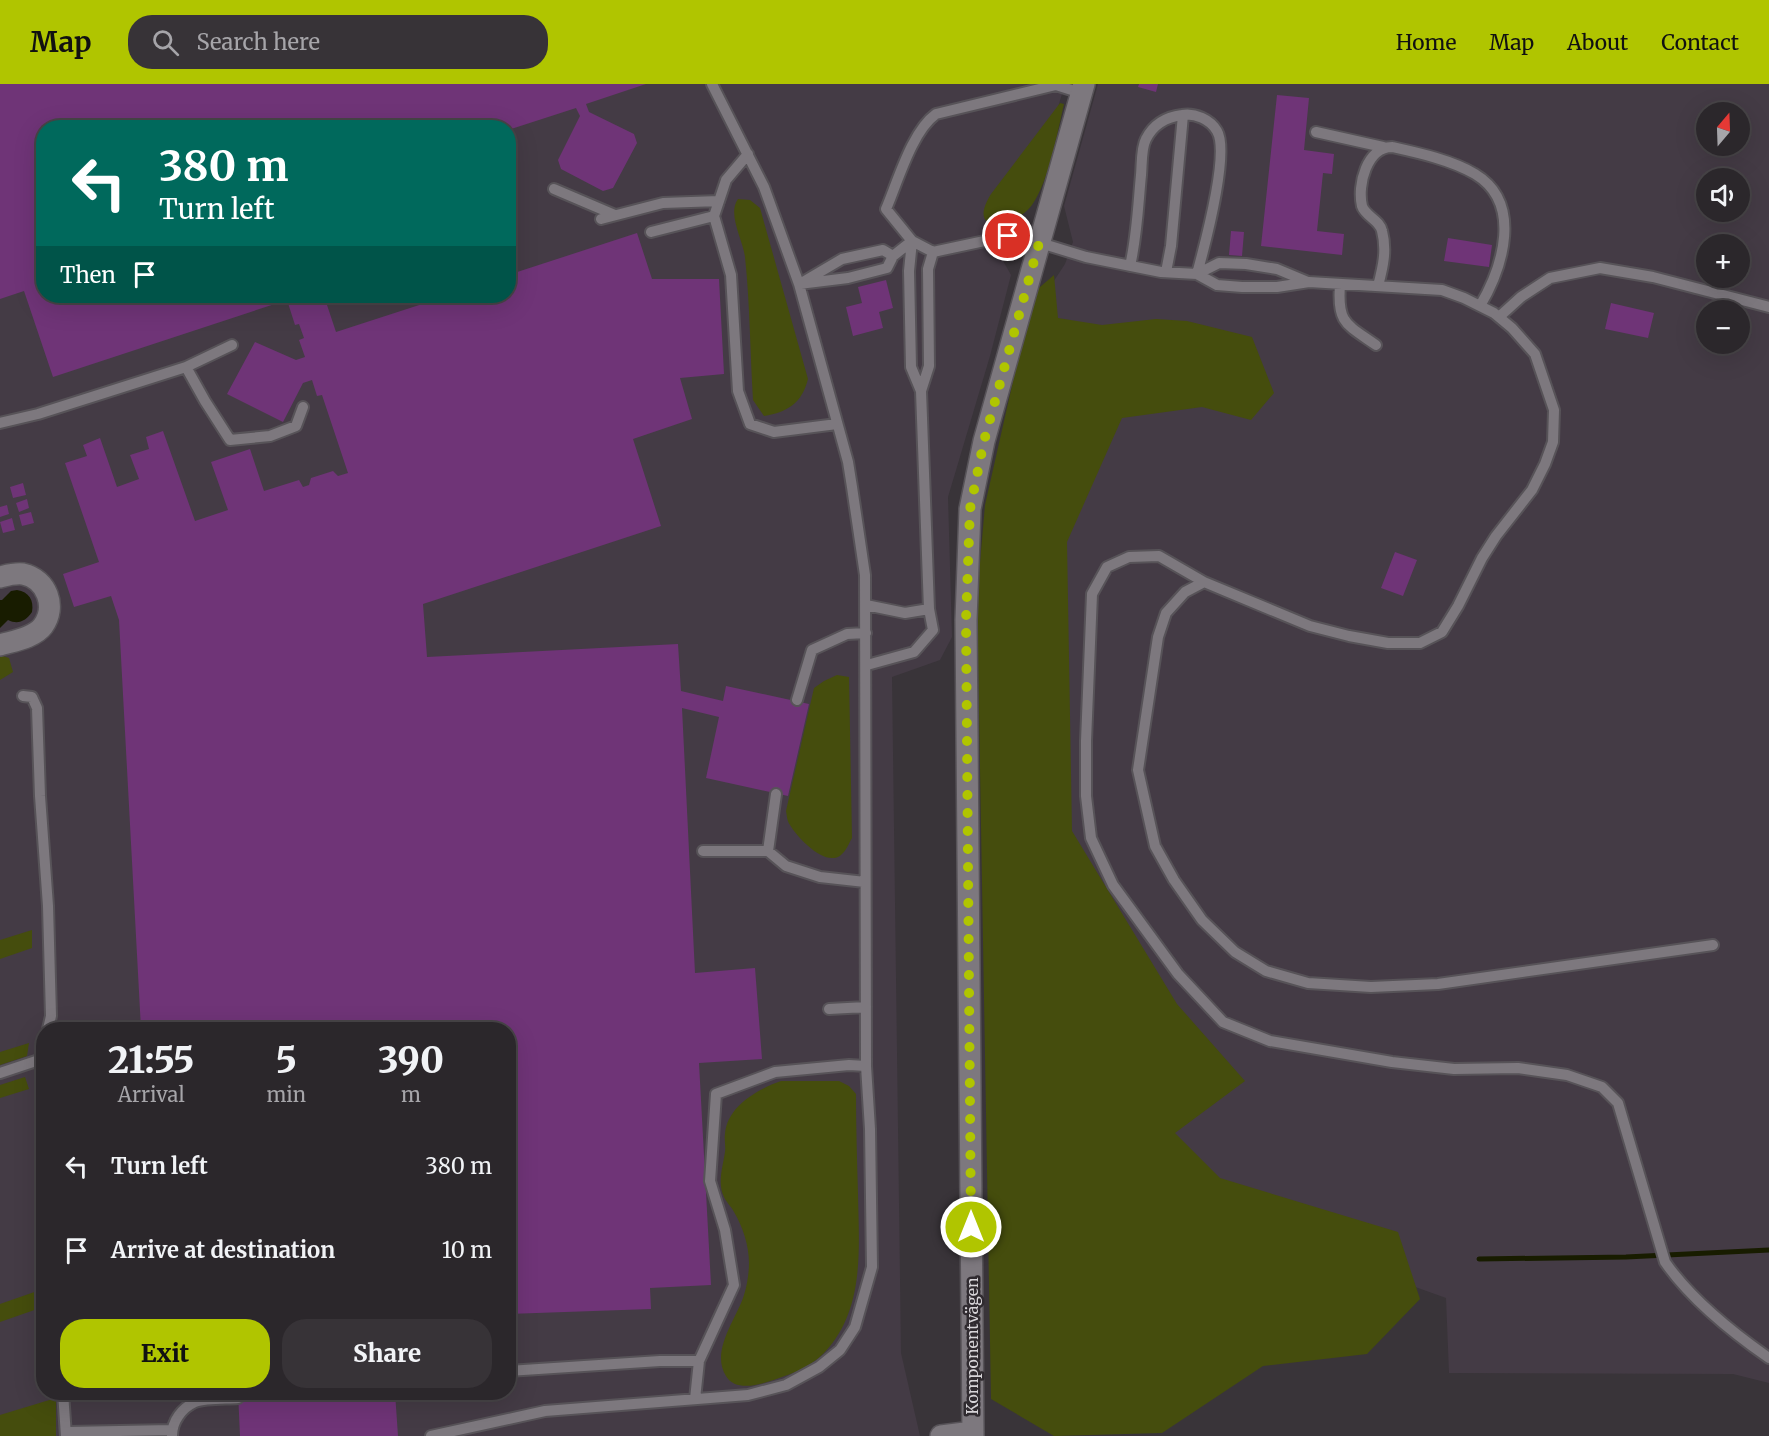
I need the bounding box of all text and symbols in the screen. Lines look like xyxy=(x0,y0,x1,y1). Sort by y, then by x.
search box xyxy=(128,15,548,69)
text: Map xyxy=(30,24,92,60)
icon: search xyxy=(149,26,182,59)
text: Search here xyxy=(197,28,320,56)
text: Home xyxy=(1396,29,1456,56)
text: Map xyxy=(1489,29,1534,56)
text: About xyxy=(1567,29,1628,56)
text: Contact xyxy=(1661,29,1739,56)
north arrow xyxy=(1696,102,1750,156)
map controls xyxy=(1696,102,1750,354)
text: 380 m xyxy=(159,140,288,192)
icon: left xyxy=(60,144,138,222)
button: sound xyxy=(1696,168,1750,222)
text: Turn left xyxy=(159,192,274,226)
pin xyxy=(982,210,1033,261)
icon: arrive xyxy=(991,219,1024,252)
button: + xyxy=(1696,234,1750,288)
icon: arrive xyxy=(128,258,161,291)
text: Then xyxy=(60,261,116,289)
button: − xyxy=(1696,300,1750,354)
text: 21:55 xyxy=(108,1038,194,1083)
text: 5 xyxy=(276,1038,297,1083)
text: 390 xyxy=(378,1038,444,1083)
text: Arrival xyxy=(118,1082,185,1107)
text: min xyxy=(266,1082,306,1107)
text: m xyxy=(401,1082,421,1107)
icon: left xyxy=(60,1150,93,1183)
text: Turn left xyxy=(111,1152,208,1180)
text: 380 m xyxy=(425,1152,492,1180)
position arrow xyxy=(939,1195,1003,1259)
icon: arrive xyxy=(60,1234,93,1267)
text: Arrive at destination xyxy=(111,1236,335,1264)
text: 10 m xyxy=(442,1236,492,1264)
street label: Komponentvägen xyxy=(962,1277,982,1415)
button: Exit xyxy=(60,1319,270,1388)
button: Share xyxy=(282,1319,492,1388)

